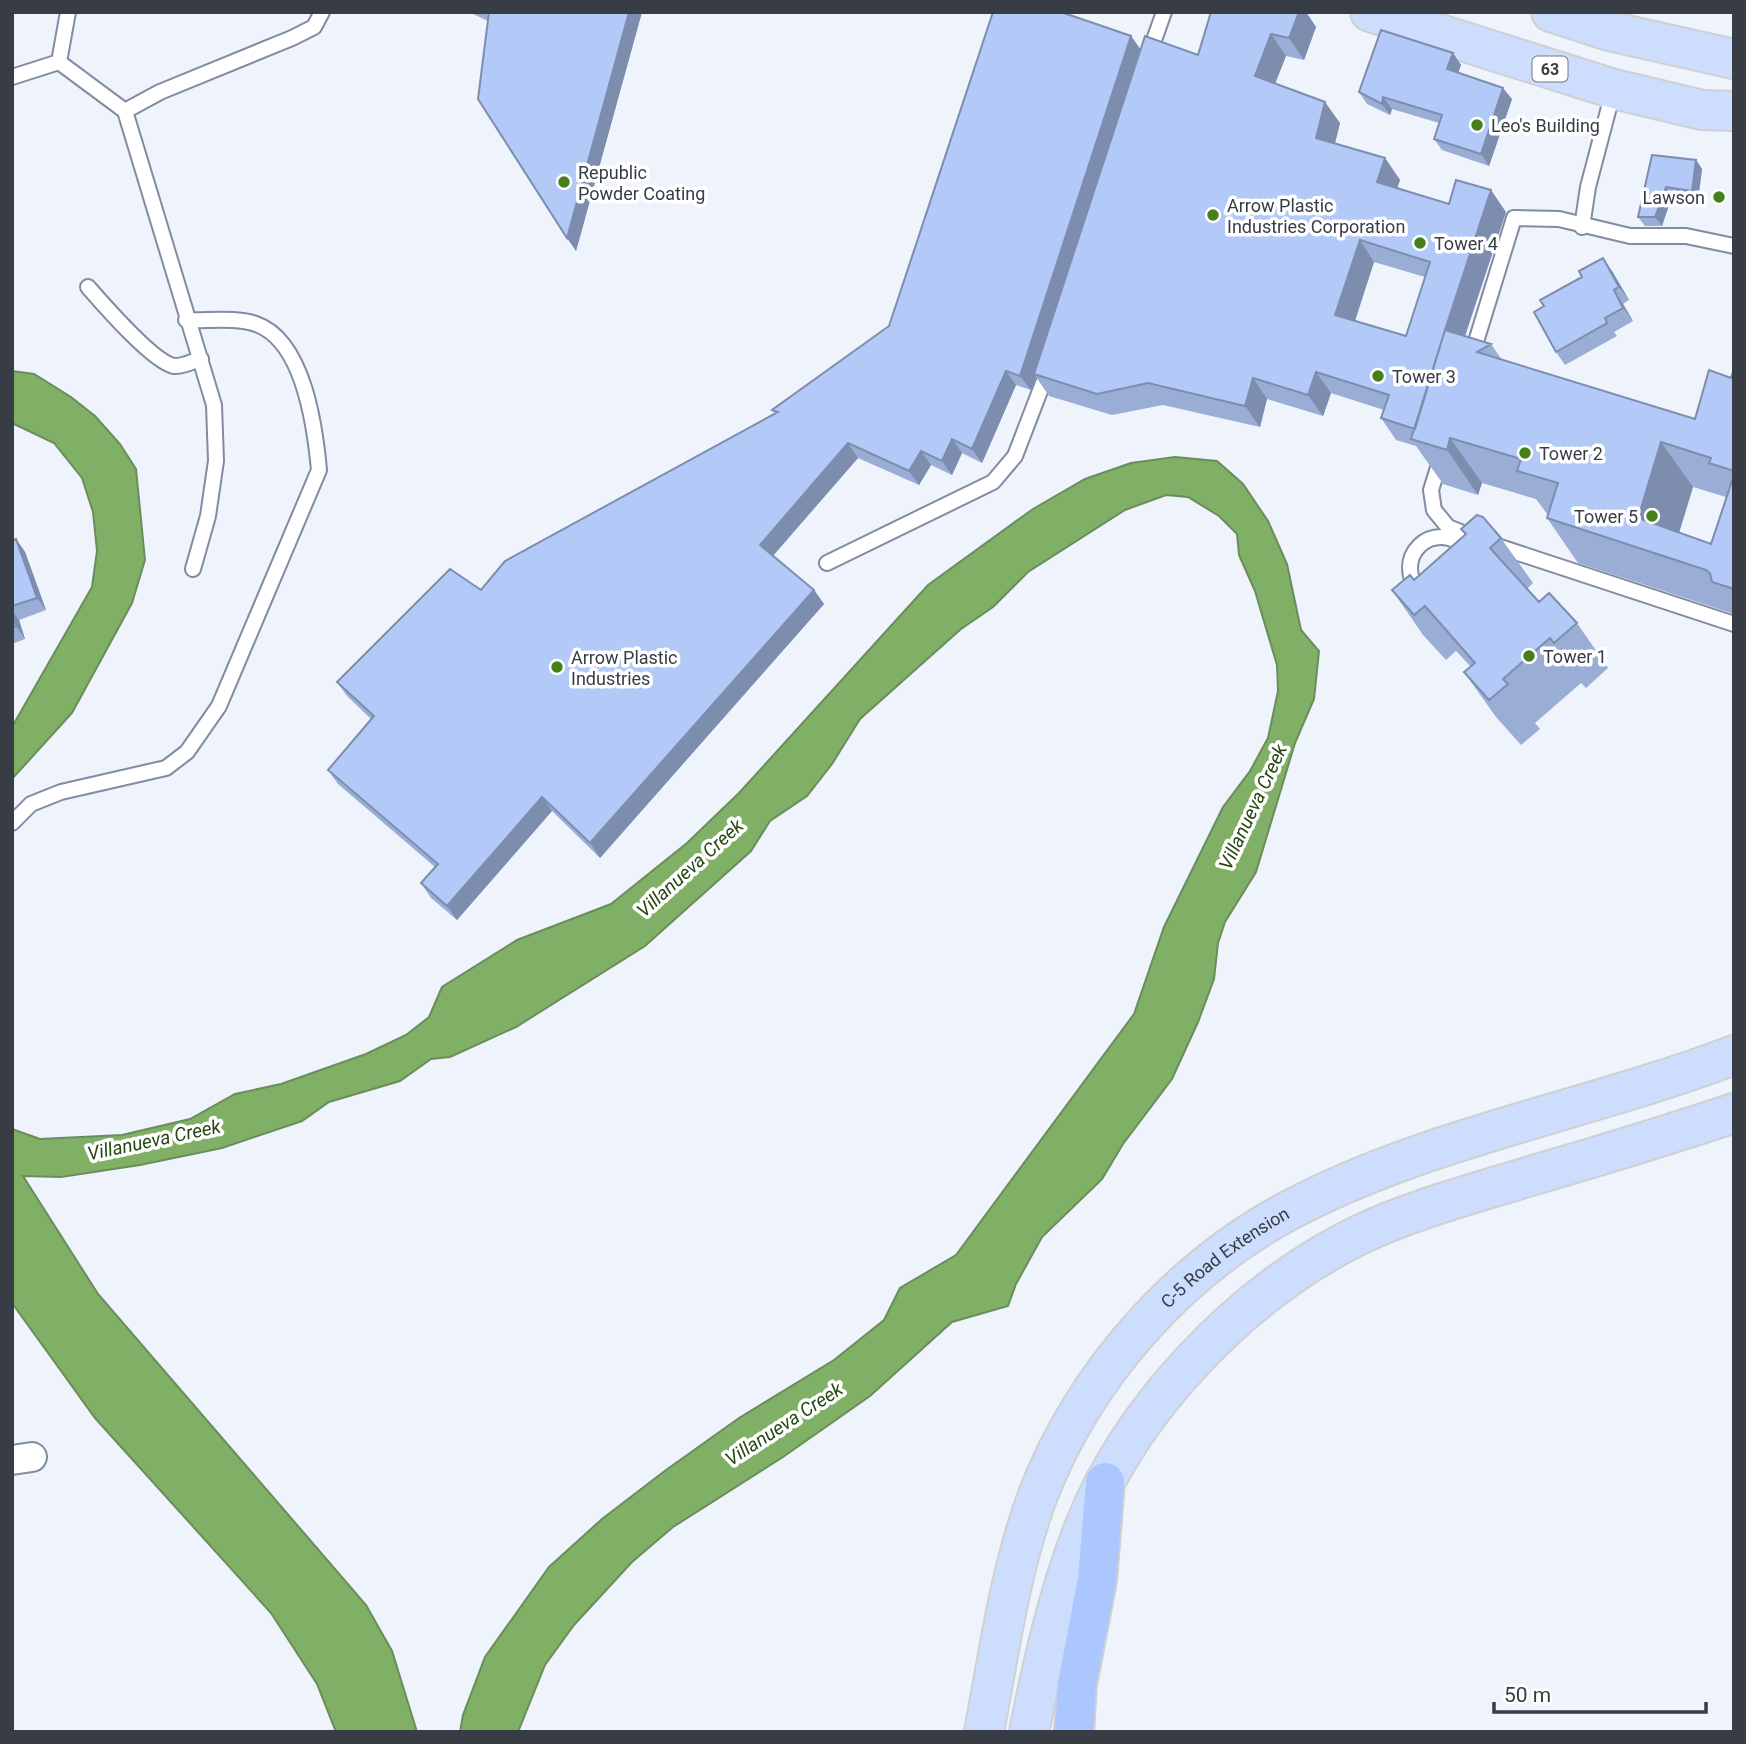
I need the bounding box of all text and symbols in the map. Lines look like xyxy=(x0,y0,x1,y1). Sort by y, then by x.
road number: 63 xyxy=(1532,57,1568,82)
place label: Leo's Building xyxy=(1491,115,1600,136)
marker: Leo's Building xyxy=(1469,117,1485,133)
place label: Republic Powder Coating xyxy=(578,162,705,204)
marker: Republic Powder Coating xyxy=(556,174,572,190)
place label: Lawson xyxy=(1642,187,1705,208)
marker: Lawson xyxy=(1711,189,1727,205)
place label: Arrow Plastic Industries Corporation xyxy=(1227,195,1405,237)
marker: Arrow Plastic Industries Corporation xyxy=(1205,207,1221,223)
place label: Tower 4 xyxy=(1434,233,1498,254)
marker: Tower 4 xyxy=(1412,235,1428,251)
place label: Tower 3 xyxy=(1392,366,1456,387)
marker: Tower 3 xyxy=(1370,368,1386,384)
place label: Tower 2 xyxy=(1539,443,1603,464)
marker: Tower 2 xyxy=(1517,445,1533,461)
place label: Tower 5 xyxy=(1574,506,1638,527)
marker: Tower 5 xyxy=(1644,508,1660,524)
place label: Tower 1 xyxy=(1543,646,1607,667)
place label: Arrow Plastic Industries xyxy=(571,647,678,689)
marker: Tower 1 xyxy=(1521,648,1537,664)
marker: Arrow Plastic Industries xyxy=(549,659,565,675)
water label: Villanueva Creek xyxy=(1214,740,1292,873)
water label: Villanueva Creek xyxy=(632,814,749,922)
water label: Villanueva Creek xyxy=(85,1115,223,1165)
street label: C-5 Road Extension xyxy=(1156,1202,1292,1312)
water label: Villanueva Creek xyxy=(721,1377,848,1471)
scale bar xyxy=(1494,1670,1706,1714)
text: 50 m xyxy=(1504,1683,1551,1707)

